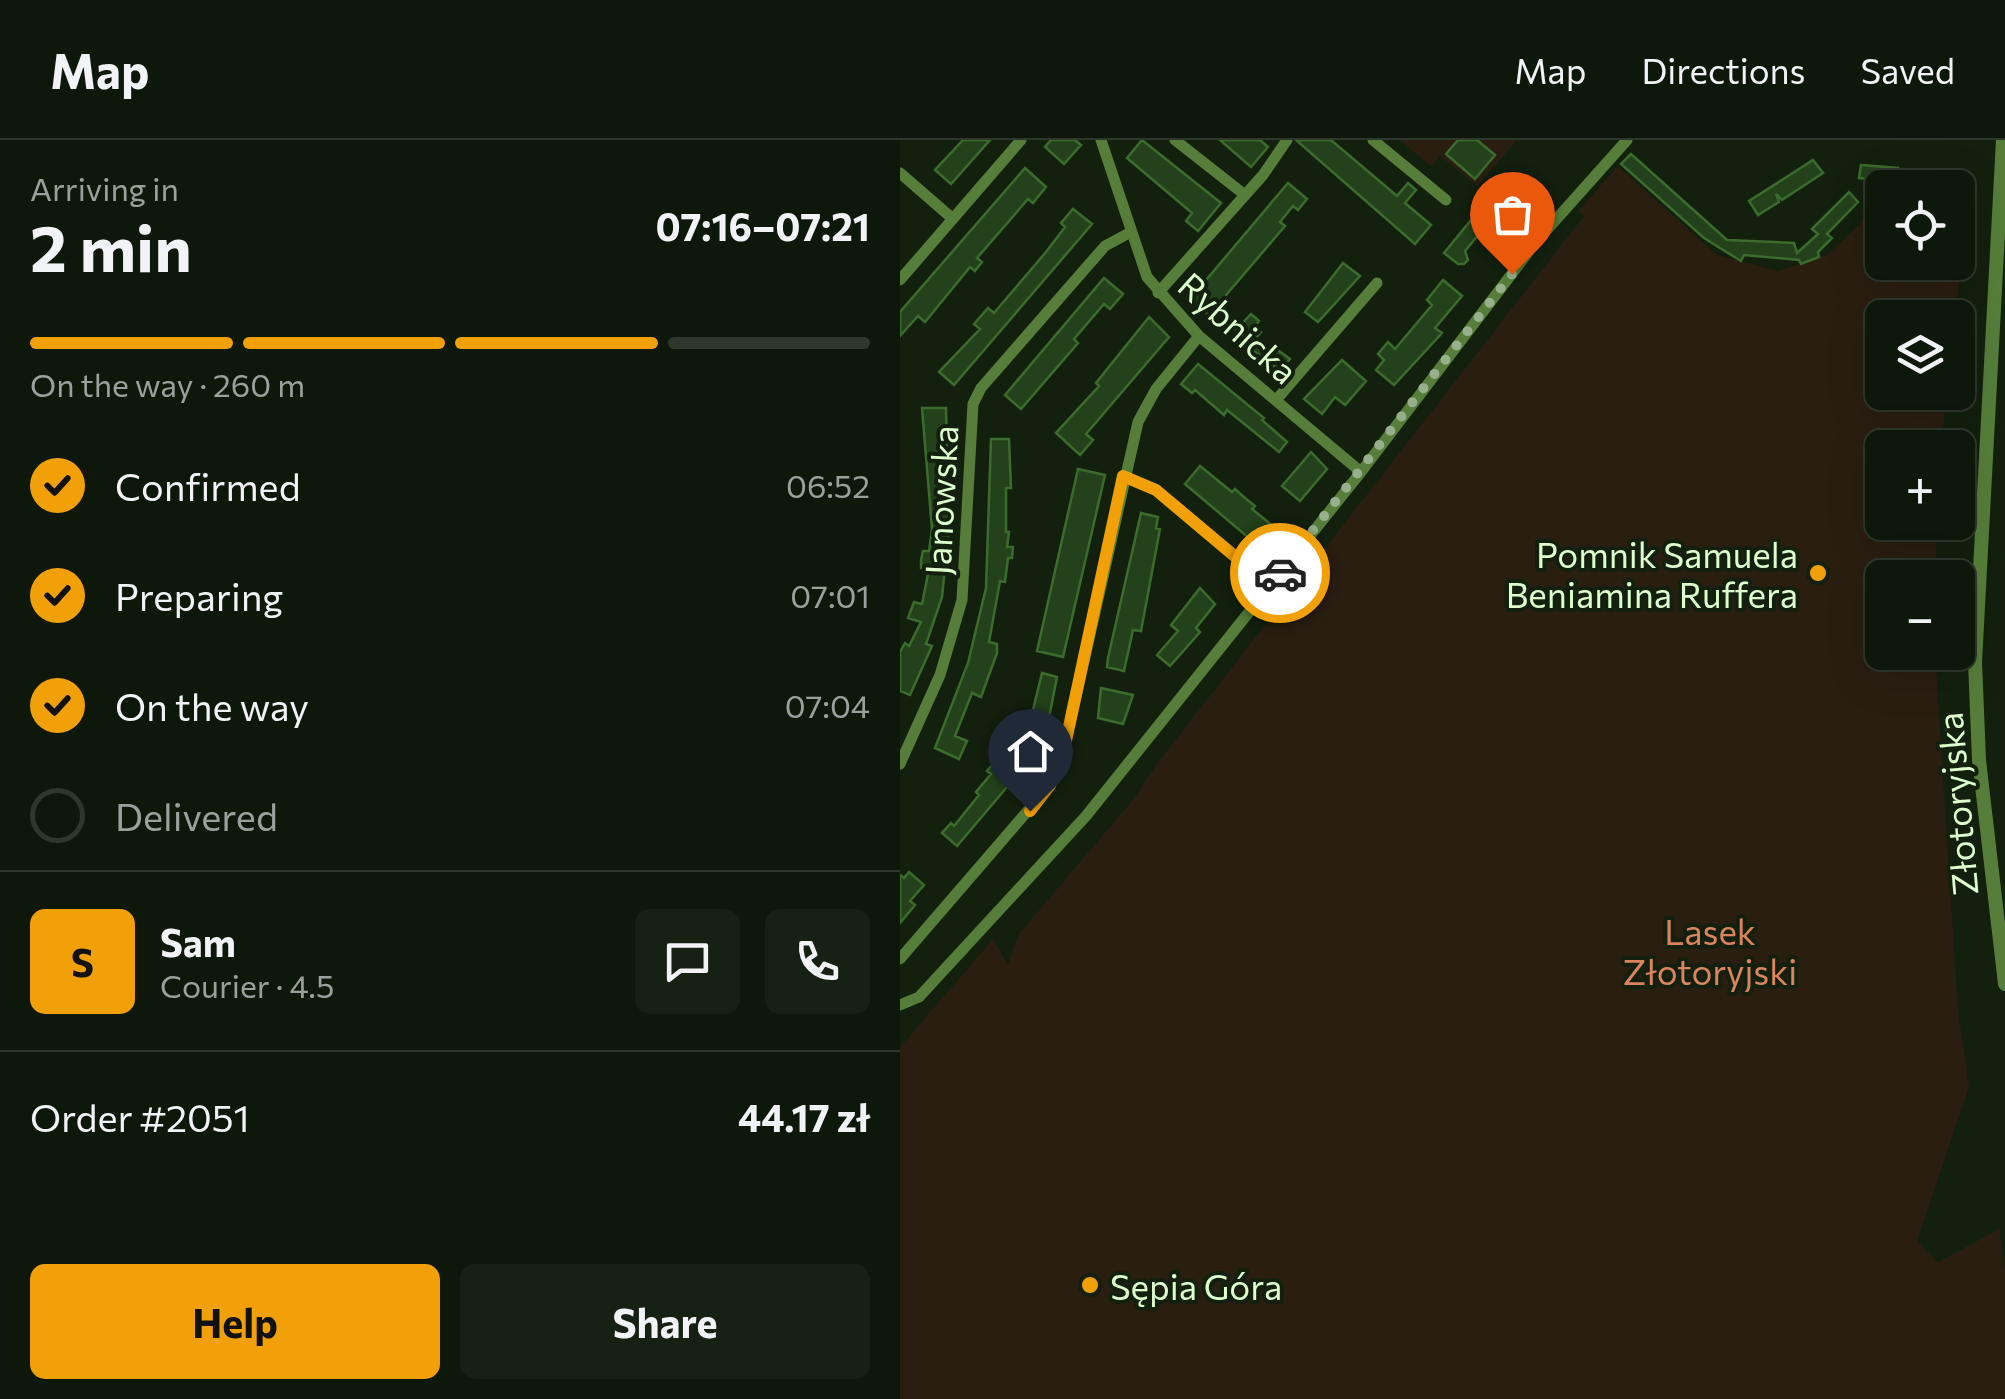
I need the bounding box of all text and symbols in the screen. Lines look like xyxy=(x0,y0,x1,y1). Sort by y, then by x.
text: Map xyxy=(50,40,149,99)
text: Map xyxy=(1514,48,1586,91)
text: Directions xyxy=(1641,48,1806,91)
text: Saved xyxy=(1861,48,1955,91)
text: Arriving in xyxy=(30,168,179,208)
map controls xyxy=(1865,170,1975,670)
button: locate xyxy=(1865,170,1975,280)
pin xyxy=(1470,172,1555,275)
icon: bag xyxy=(1485,187,1540,242)
text: 07:16–07:21 xyxy=(656,202,870,249)
text: 2 min xyxy=(30,206,192,285)
street label: Rybnicka xyxy=(1171,262,1307,392)
button: layers xyxy=(1865,300,1975,410)
text: On the way · 260 m xyxy=(30,364,305,404)
street label: Janowska xyxy=(915,424,965,576)
button: + xyxy=(1865,430,1975,540)
icon: check xyxy=(30,458,85,513)
text: Confirmed xyxy=(115,462,301,509)
text: 06:52 xyxy=(786,465,870,505)
courier xyxy=(1230,523,1330,623)
place label: Pomnik Samuela Beniamina Ruffera xyxy=(1506,532,1798,615)
icon: car xyxy=(1253,546,1308,601)
button: − xyxy=(1865,560,1975,670)
marker: Pomnik Samuela Beniamina Ruffera xyxy=(1807,562,1829,584)
icon: check xyxy=(30,568,85,623)
text: Preparing xyxy=(115,572,283,619)
text: 07:01 xyxy=(790,575,870,615)
icon: check xyxy=(30,678,85,733)
text: On the way xyxy=(115,682,309,729)
text: 07:04 xyxy=(785,685,870,725)
pin xyxy=(988,709,1073,812)
street label: Złotoryjska xyxy=(1927,711,1985,897)
icon: home xyxy=(1003,724,1058,779)
text: Delivered xyxy=(115,792,278,839)
button: chat xyxy=(635,909,740,1014)
button: phone xyxy=(765,909,870,1014)
park label: Lasek Złotoryjski xyxy=(1623,909,1797,992)
text: Sam xyxy=(160,918,236,965)
text: S xyxy=(71,938,94,985)
text: Courier · 4.5 xyxy=(160,965,334,1005)
text: Order #2051 xyxy=(30,1093,250,1140)
text: 44.17 zł xyxy=(738,1093,870,1140)
button: Help xyxy=(30,1264,440,1379)
button: Share xyxy=(460,1264,870,1379)
place label: Sępia Góra xyxy=(1110,1264,1282,1307)
marker: Sępia Góra xyxy=(1079,1274,1101,1296)

